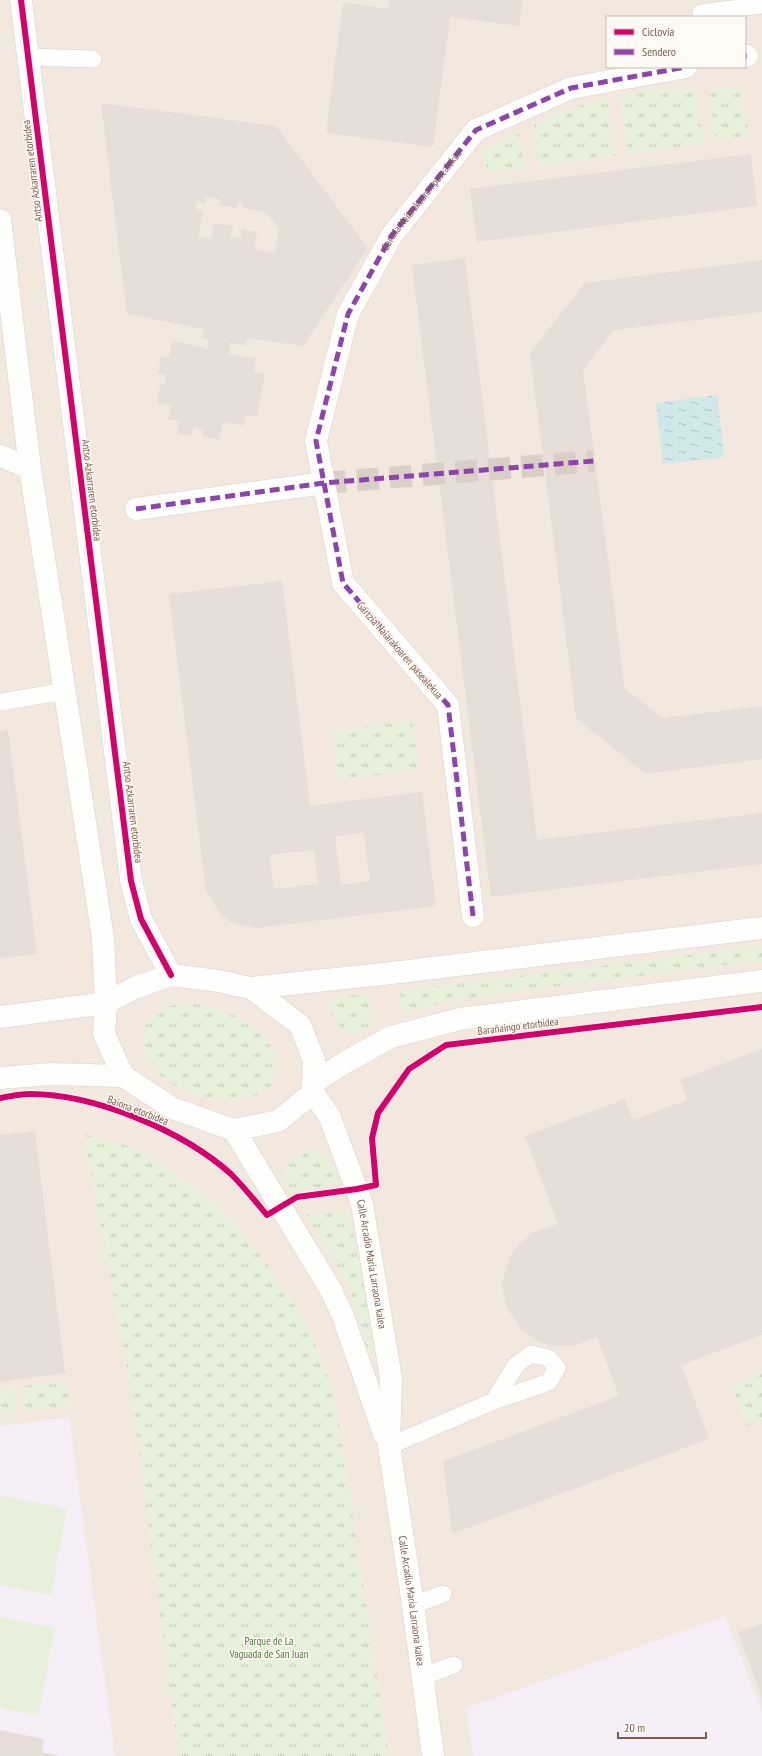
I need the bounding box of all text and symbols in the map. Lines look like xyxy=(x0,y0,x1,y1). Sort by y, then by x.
legend xyxy=(606,16,746,68)
text: Ciclovía xyxy=(642,24,674,39)
text: Sendero xyxy=(642,44,676,59)
street label: Antso Azkarraren etorbidea xyxy=(19,119,45,223)
street label: Gartzia Naiarakoaren pasealekua xyxy=(378,146,465,253)
street label: Antso Azkarraren etorbidea xyxy=(79,438,105,542)
street label: Gartzia Naiarakoaren pasealekua xyxy=(354,599,446,701)
street label: Antso Azkarraren etorbidea xyxy=(120,760,146,864)
street label: Barañaingo etorbidea xyxy=(477,1014,559,1038)
street label: Baiona etorbidea xyxy=(105,1092,171,1128)
street label: Calle Arcadio María Larraona kalea xyxy=(354,1197,390,1330)
street label: Calle Arcadio María Larraona kalea xyxy=(396,1535,428,1667)
park label: Parque de La Vaguada de San Juan xyxy=(228,1634,309,1661)
scale bar xyxy=(618,1714,706,1740)
text: 20 m xyxy=(624,1720,645,1735)

